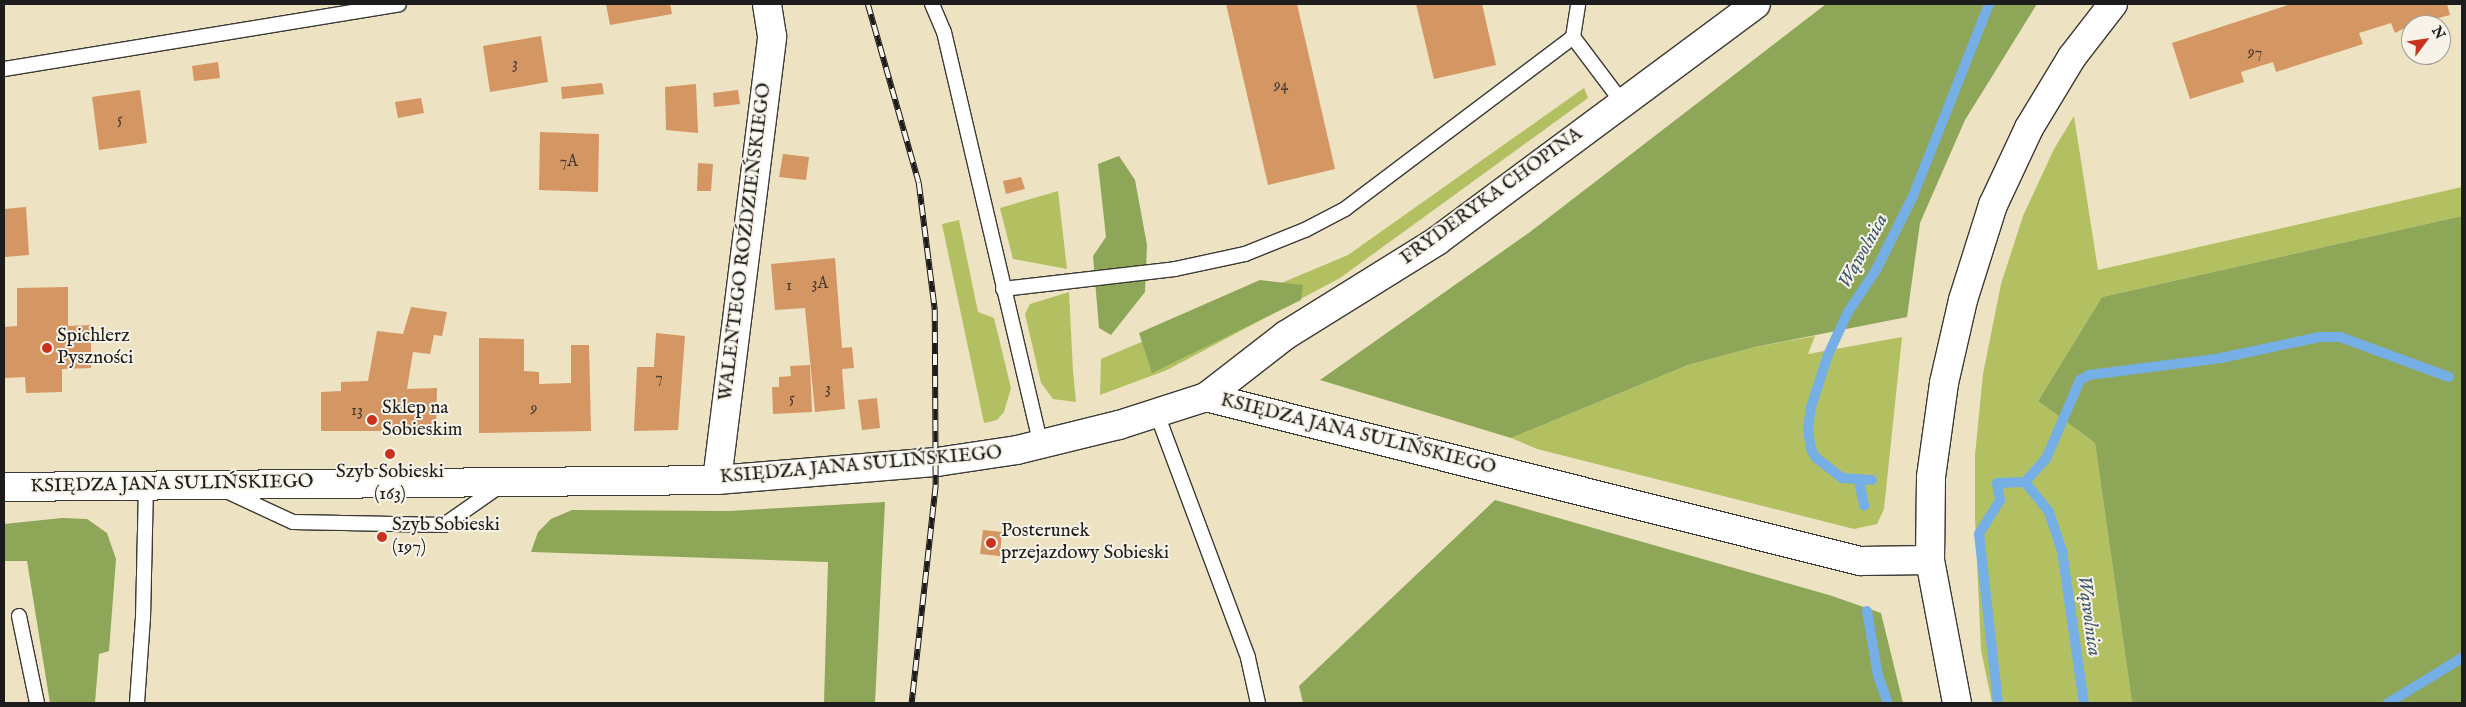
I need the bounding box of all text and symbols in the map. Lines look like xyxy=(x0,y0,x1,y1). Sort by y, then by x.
north arrow xyxy=(2401,15,2451,65)
text: N xyxy=(2427,23,2449,43)
house number: 97 xyxy=(2248,43,2262,63)
house number: 3 xyxy=(512,54,518,74)
house number: 94 xyxy=(1274,76,1288,96)
street label: WALENTEGO ROŹDZIEŃSKIEGO xyxy=(715,82,777,402)
house number: 5 xyxy=(117,110,123,130)
street label: FRYDERYKA CHOPINA xyxy=(1397,123,1587,271)
house number: 7A xyxy=(560,152,578,172)
water label: Wąwolnica xyxy=(1833,210,1893,292)
house number: 3A xyxy=(812,274,828,294)
house number: 1 xyxy=(786,276,792,296)
place label: Spichlerz Pyszności xyxy=(57,326,133,370)
marker: Spichlerz Pyszności xyxy=(41,342,53,354)
house number: 7 xyxy=(655,368,663,388)
house number: 3 xyxy=(825,379,831,399)
house number: 5 xyxy=(789,389,795,409)
street label: KSIĘDZA JANA SULIŃSKIEGO xyxy=(1218,390,1498,480)
place label: Sklep na Sobieskim xyxy=(382,398,462,442)
house number: 9 xyxy=(531,399,537,419)
house number: 13 xyxy=(351,401,363,421)
marker: Sklep na Sobieskim xyxy=(366,414,378,426)
street label: KSIĘDZA JANA SULIŃSKIEGO xyxy=(719,442,1003,490)
marker: Szyb Sobieski (163) xyxy=(384,448,396,460)
place label: Szyb Sobieski (163) xyxy=(336,462,444,506)
street label: KSIĘDZA JANA SULIŃSKIEGO xyxy=(30,471,314,499)
place label: Szyb Sobieski (197) xyxy=(392,515,500,559)
place label: Posterunek przejazdowy Sobieski xyxy=(1001,521,1169,565)
marker: Szyb Sobieski (197) xyxy=(376,531,388,543)
marker: Posterunek przejazdowy Sobieski xyxy=(985,537,997,549)
water label: Wąwolnica xyxy=(2071,574,2107,658)

